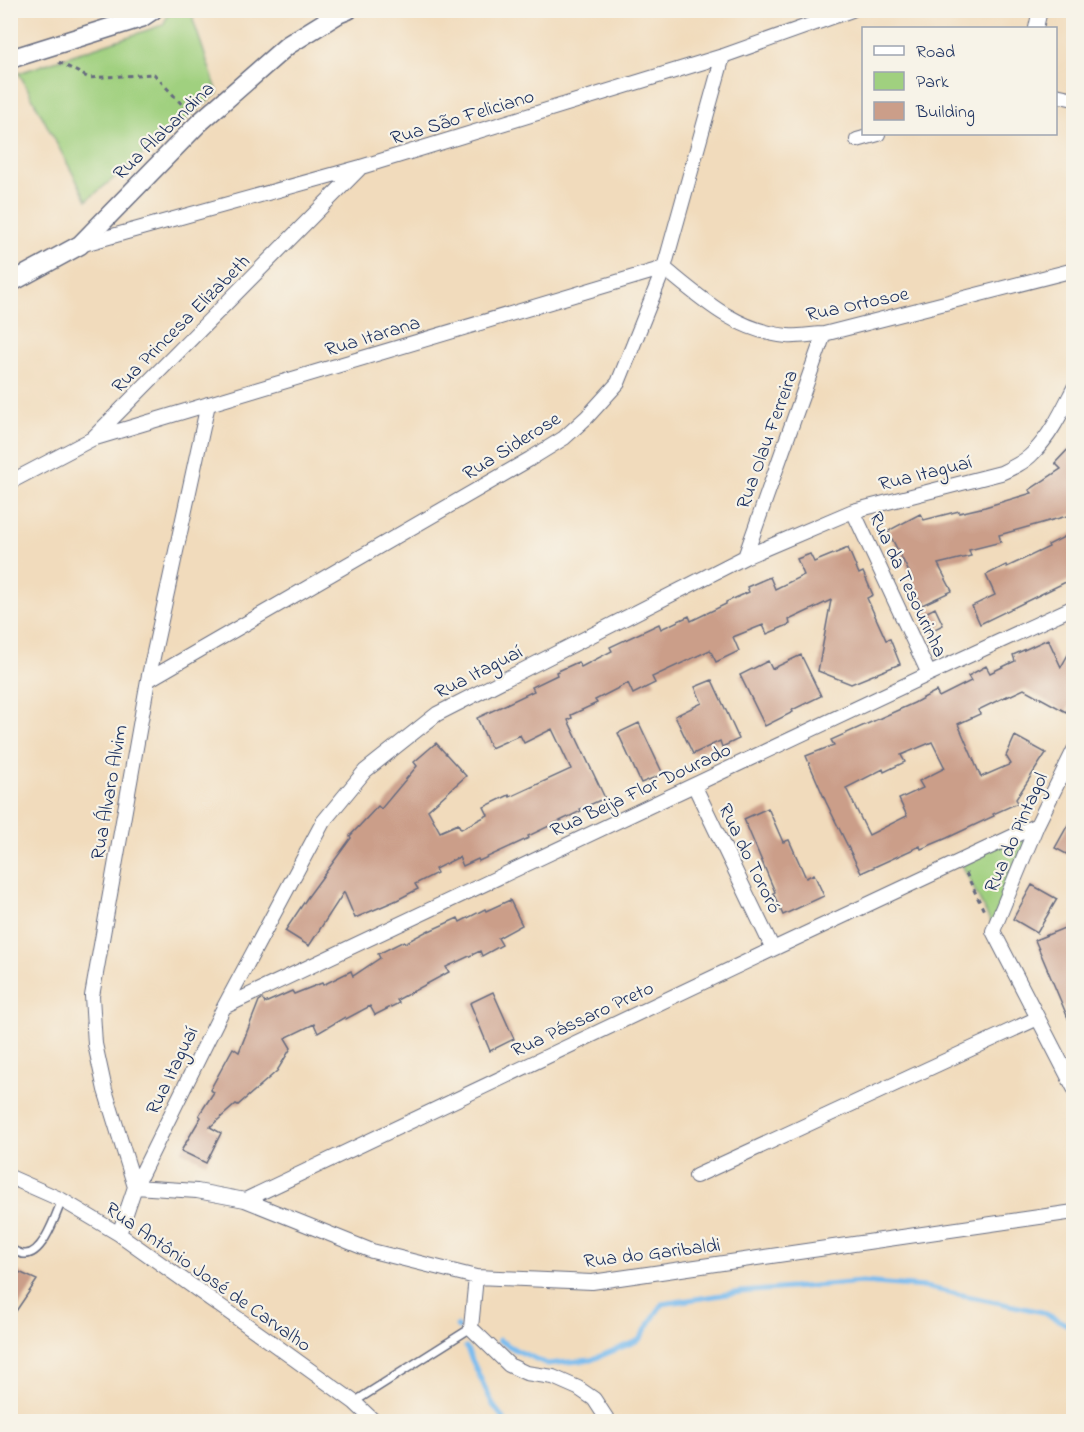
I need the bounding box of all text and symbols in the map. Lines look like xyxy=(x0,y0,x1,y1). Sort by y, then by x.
legend xyxy=(862,27,1057,135)
text: Road xyxy=(916,40,955,66)
text: Park xyxy=(916,70,949,96)
street label: Rua Alabandina xyxy=(107,76,222,188)
street label: Rua São Feliciano xyxy=(387,83,538,154)
text: Building xyxy=(915,100,975,127)
street label: Rua Princesa Elizabeth xyxy=(106,249,258,401)
street label: Rua Ortosoe xyxy=(804,280,912,330)
street label: Rua Itarana xyxy=(322,309,424,366)
street label: Rua Olau Ferreira xyxy=(730,366,807,513)
street label: Rua Siderose xyxy=(458,405,567,489)
street label: Rua Itaguaí xyxy=(876,449,976,501)
street label: Rua da Tesourinha xyxy=(860,508,953,663)
street label: Rua Itaguaí xyxy=(430,639,529,709)
street label: Rua Álvaro Alvim xyxy=(84,723,137,862)
street label: Rua Beija Flor Dourado xyxy=(546,736,736,846)
street label: Rua do Pintagol xyxy=(978,768,1058,898)
street label: Rua do Tororó xyxy=(710,799,788,919)
street label: Rua Pássaro Preto xyxy=(507,975,659,1066)
street label: Rua Itaguaí xyxy=(139,1022,208,1121)
street label: Rua Antônio José de Carvalho xyxy=(99,1196,317,1360)
street label: Rua do Garibaldi xyxy=(582,1232,722,1277)

